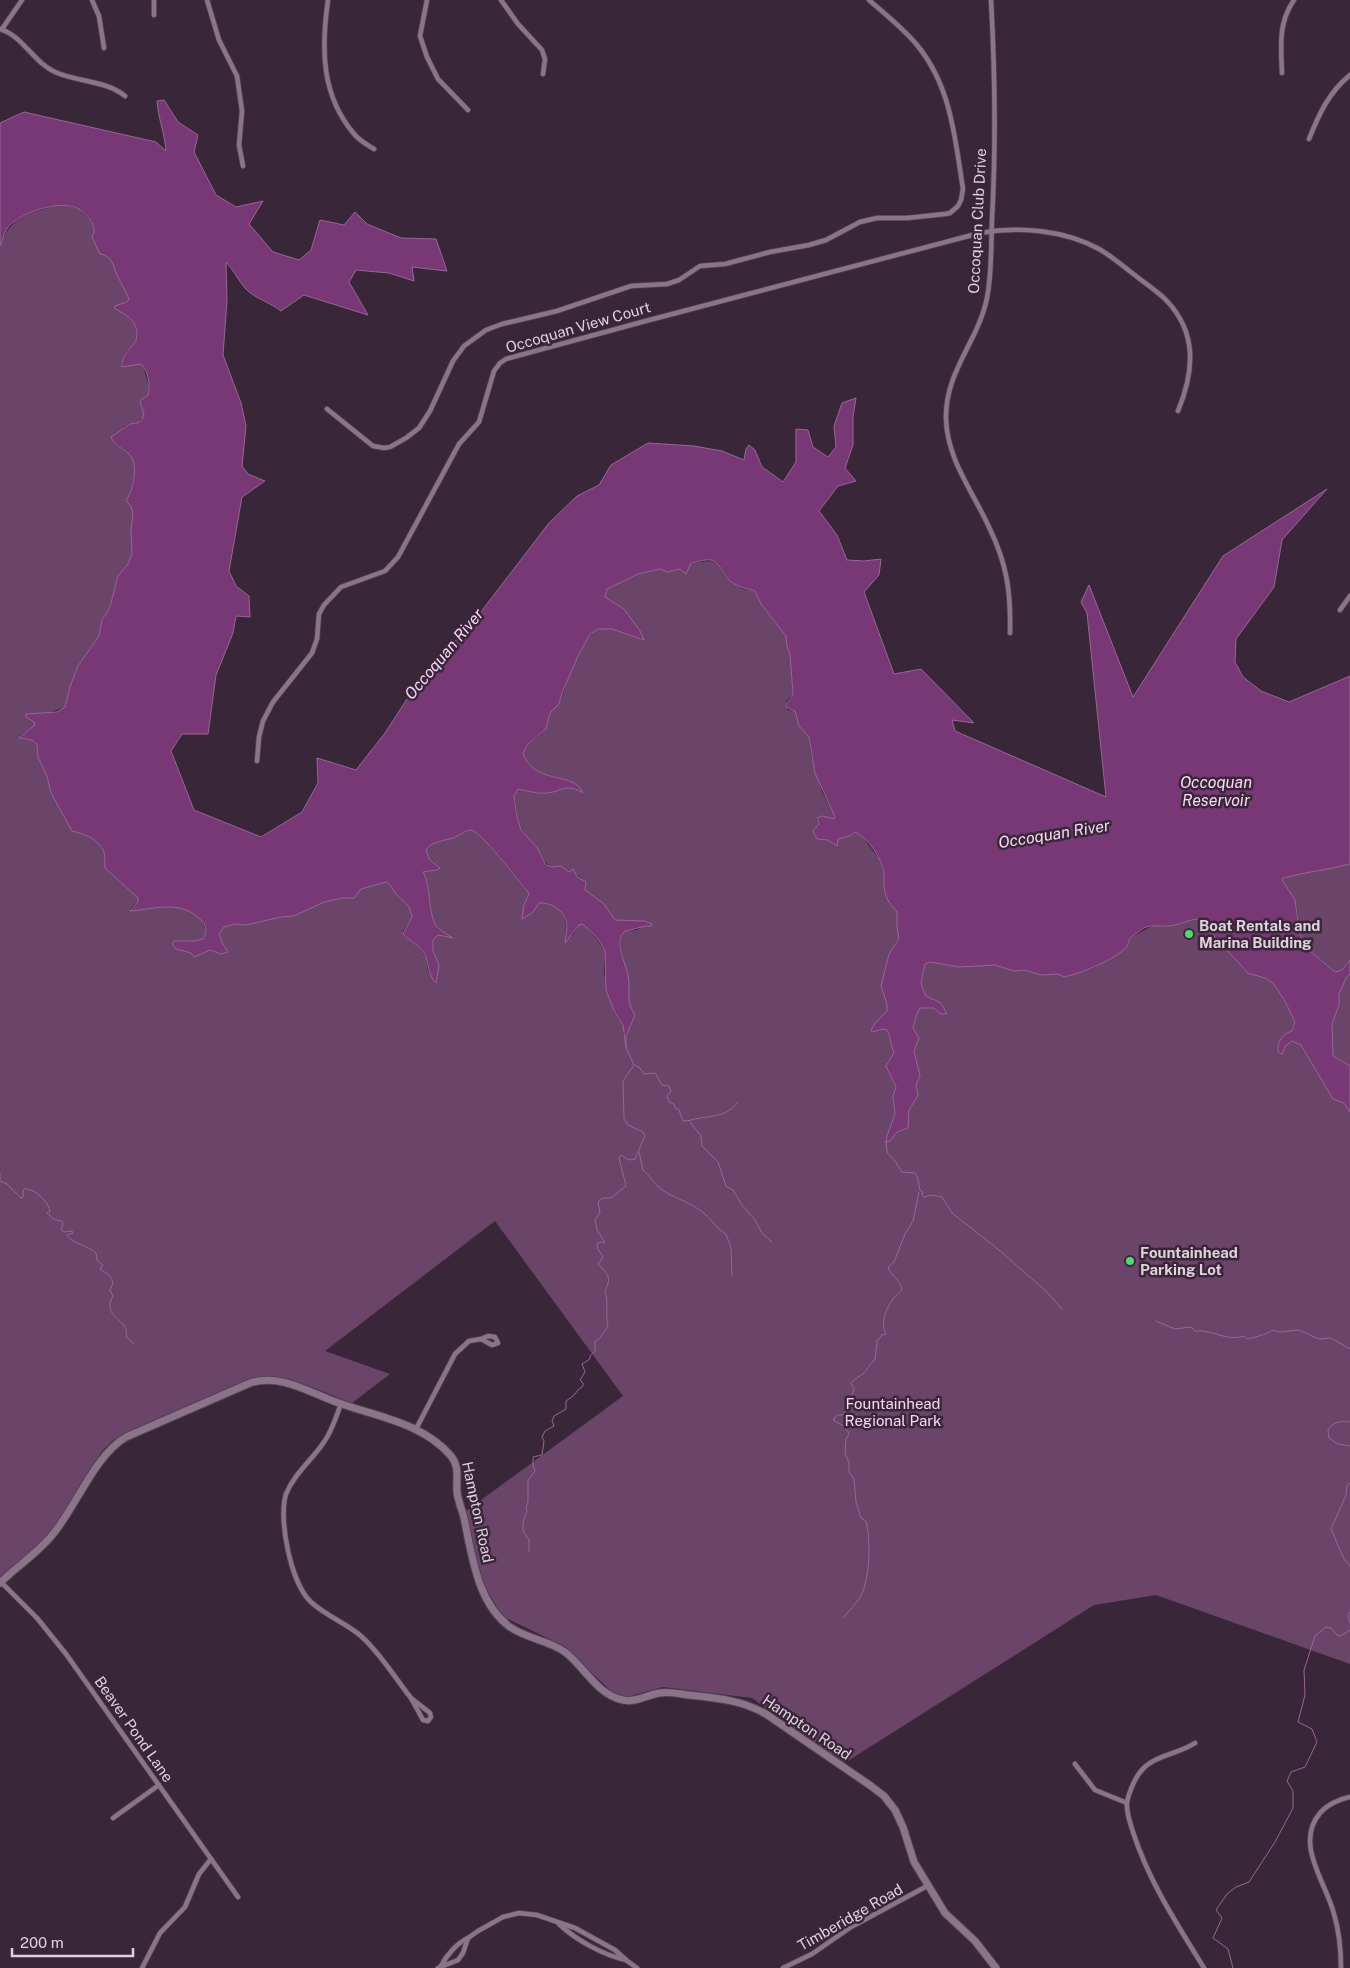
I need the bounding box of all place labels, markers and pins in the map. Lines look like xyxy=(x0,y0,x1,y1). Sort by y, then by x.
place label: Boat Rentals and Marina Building xyxy=(1199,917,1320,951)
marker: Boat Rentals and Marina Building xyxy=(1183,928,1195,940)
place label: Fountainhead Parking Lot xyxy=(1140,1244,1238,1278)
marker: Fountainhead Parking Lot xyxy=(1124,1255,1136,1267)

